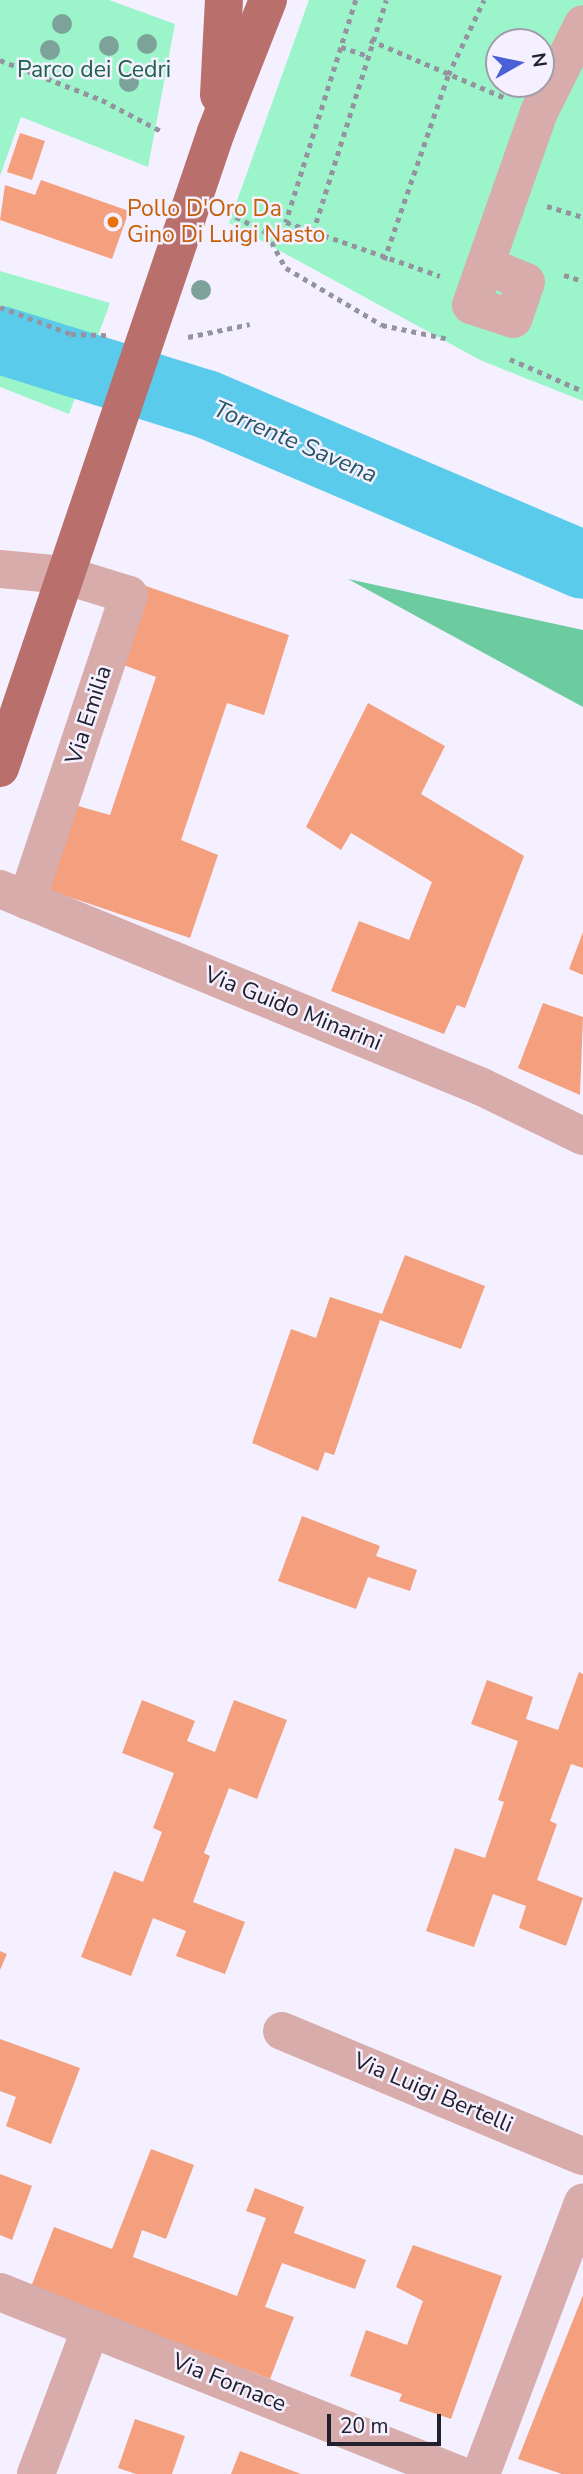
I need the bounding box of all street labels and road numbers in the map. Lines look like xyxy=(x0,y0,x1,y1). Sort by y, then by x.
street label: Via Emilia xyxy=(60,662,118,768)
street label: Via Guido Minarini xyxy=(200,961,386,1057)
street label: Via Luigi Bertelli xyxy=(349,2047,517,2139)
street label: Via Fornace xyxy=(168,2348,290,2418)

